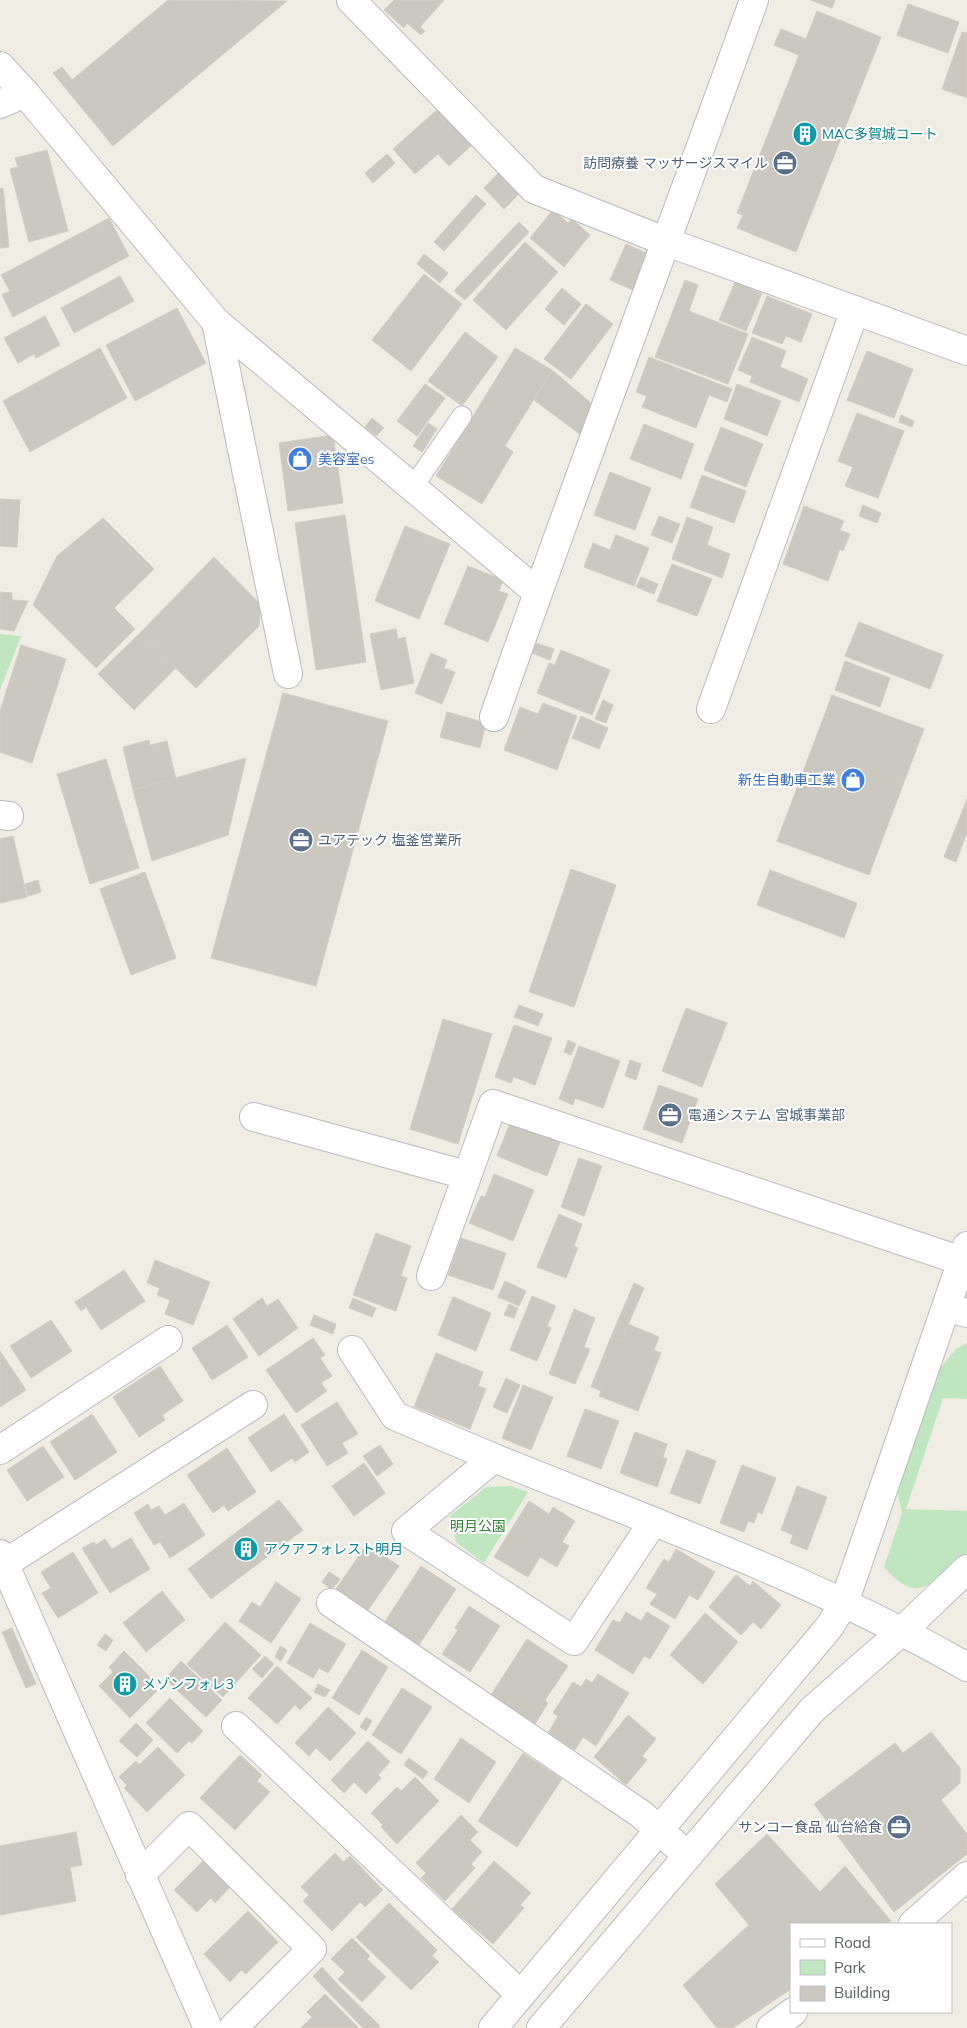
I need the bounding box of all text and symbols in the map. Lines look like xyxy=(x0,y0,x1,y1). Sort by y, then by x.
building icon: MAC多賀城コート xyxy=(792,121,818,147)
place label: MAC多賀城コート xyxy=(822,125,938,143)
office icon: 訪問療養 マッサージスマイル xyxy=(772,150,798,176)
place label: 訪問療養 マッサージスマイル xyxy=(583,154,768,172)
shop icon: 美容室es xyxy=(287,446,313,472)
place label: 美容室es xyxy=(318,450,375,468)
shop icon: 新生自動車工業 xyxy=(840,767,866,793)
place label: 新生自動車工業 xyxy=(738,771,836,789)
office icon: ユアテック 塩釜営業所 xyxy=(288,827,314,853)
place label: ユアテック 塩釜営業所 xyxy=(318,831,462,849)
office icon: 電通システム 宮城事業部 xyxy=(657,1102,683,1128)
place label: 電通システム 宮城事業部 xyxy=(688,1106,845,1124)
park label: 明月公園 xyxy=(450,1517,506,1535)
building icon: アクアフォレスト明月 xyxy=(233,1536,259,1562)
place label: アクアフォレスト明月 xyxy=(264,1540,403,1558)
building icon: メゾンフォレ3 xyxy=(112,1671,138,1697)
place label: メゾンフォレ3 xyxy=(142,1675,234,1693)
office icon: サンコー食品 仙台給食 xyxy=(886,1814,912,1840)
place label: サンコー食品 仙台給食 xyxy=(738,1818,882,1836)
legend xyxy=(790,1923,952,2013)
text: Road xyxy=(834,1933,871,1952)
text: Park xyxy=(834,1958,866,1977)
text: Building xyxy=(834,1983,890,2002)

